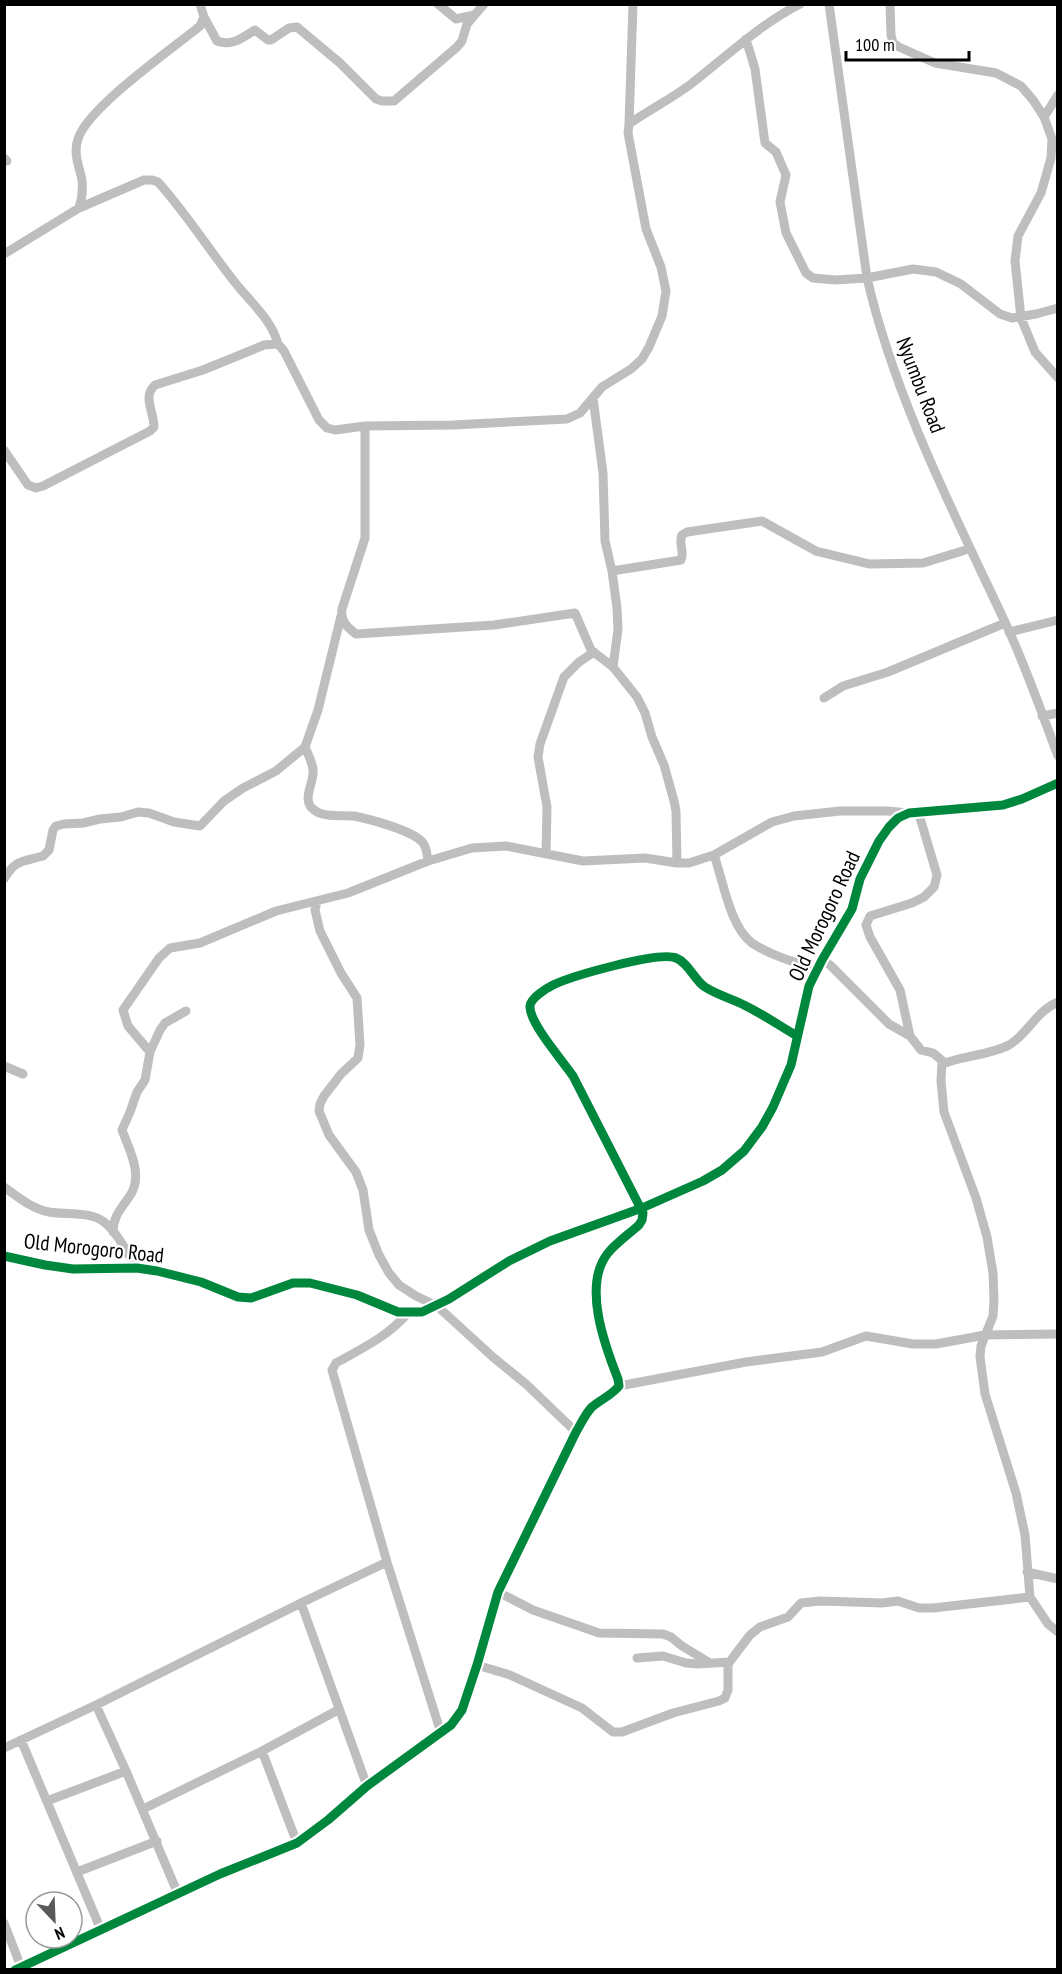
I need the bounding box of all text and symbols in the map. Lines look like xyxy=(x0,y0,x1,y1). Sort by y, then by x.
scale bar xyxy=(846,24,969,62)
text: 100 m xyxy=(855,33,895,56)
street label: Nyumbu Road xyxy=(890,333,952,437)
street label: Old Morogoro Road xyxy=(782,847,866,985)
street label: Old Morogoro Road xyxy=(23,1227,165,1269)
north arrow xyxy=(24,1890,84,1950)
text: N xyxy=(52,1923,68,1945)

